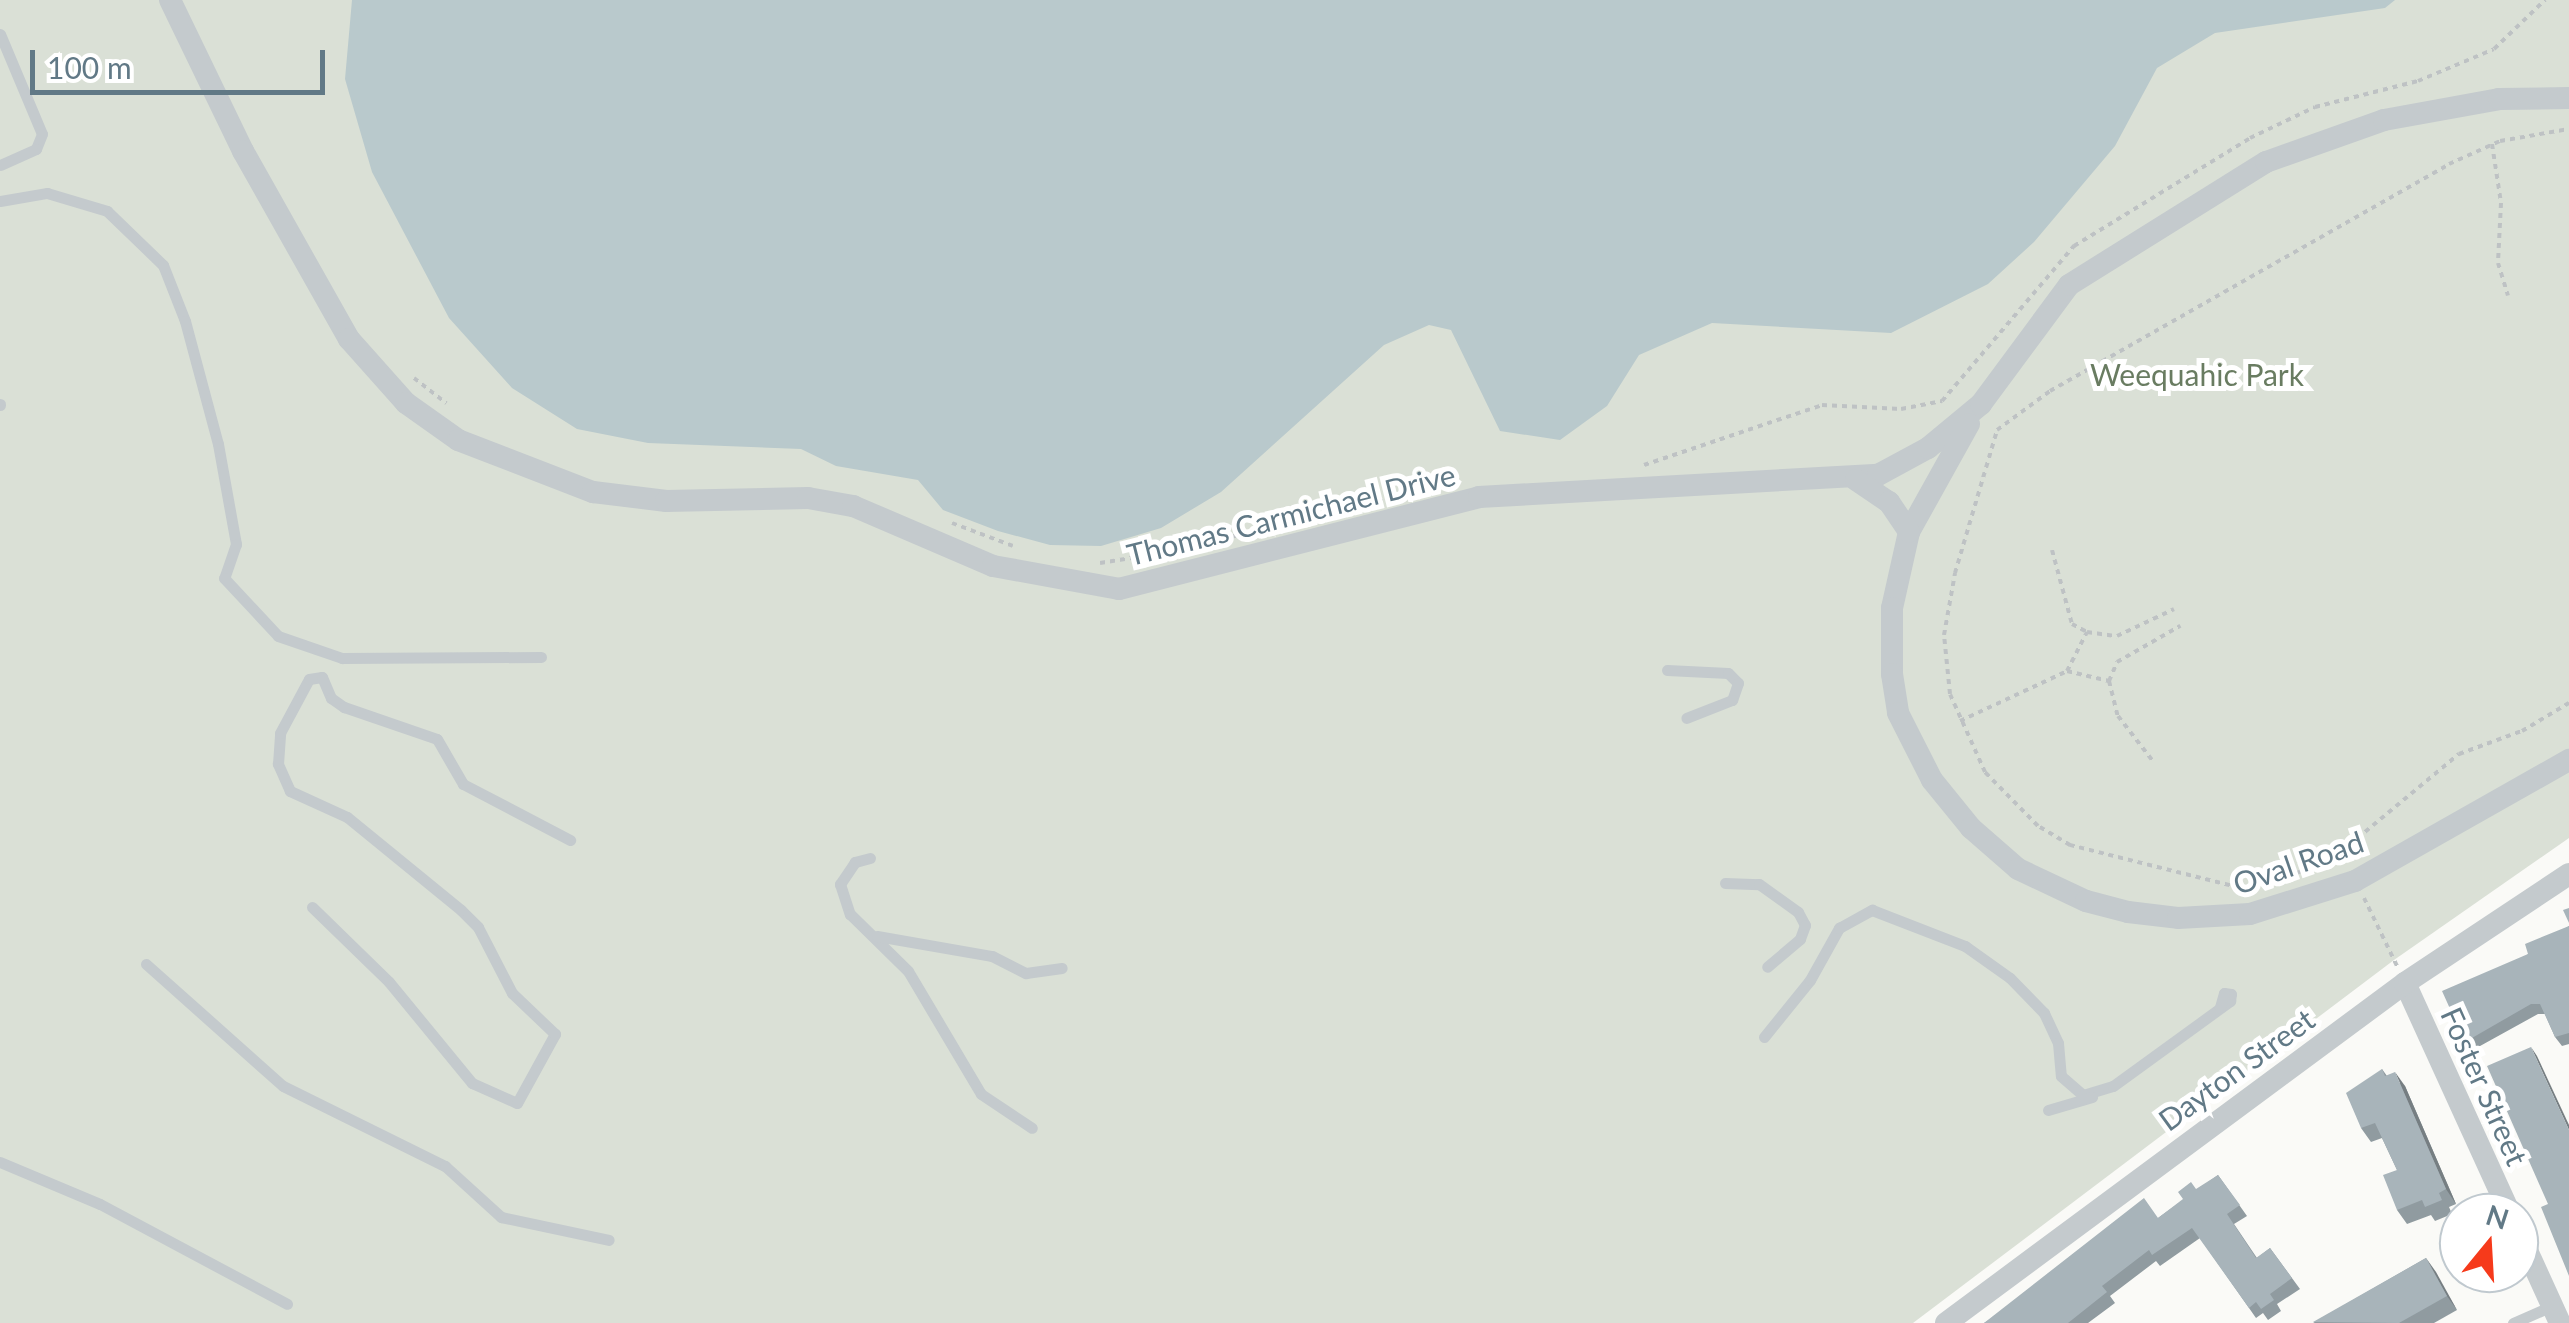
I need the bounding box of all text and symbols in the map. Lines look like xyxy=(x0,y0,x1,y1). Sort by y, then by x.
scale bar xyxy=(35,30,330,92)
text: 100 m xyxy=(47,49,132,85)
park label: Weequahic Park xyxy=(2090,356,2304,392)
street label: Thomas Carmichael Drive xyxy=(1123,456,1459,572)
street label: Oval Road xyxy=(2228,823,2368,901)
street label: Dayton Street xyxy=(2151,1000,2321,1138)
street label: Foster Street xyxy=(2434,1001,2536,1171)
north arrow xyxy=(2439,1193,2539,1293)
text: N xyxy=(2482,1197,2513,1236)

